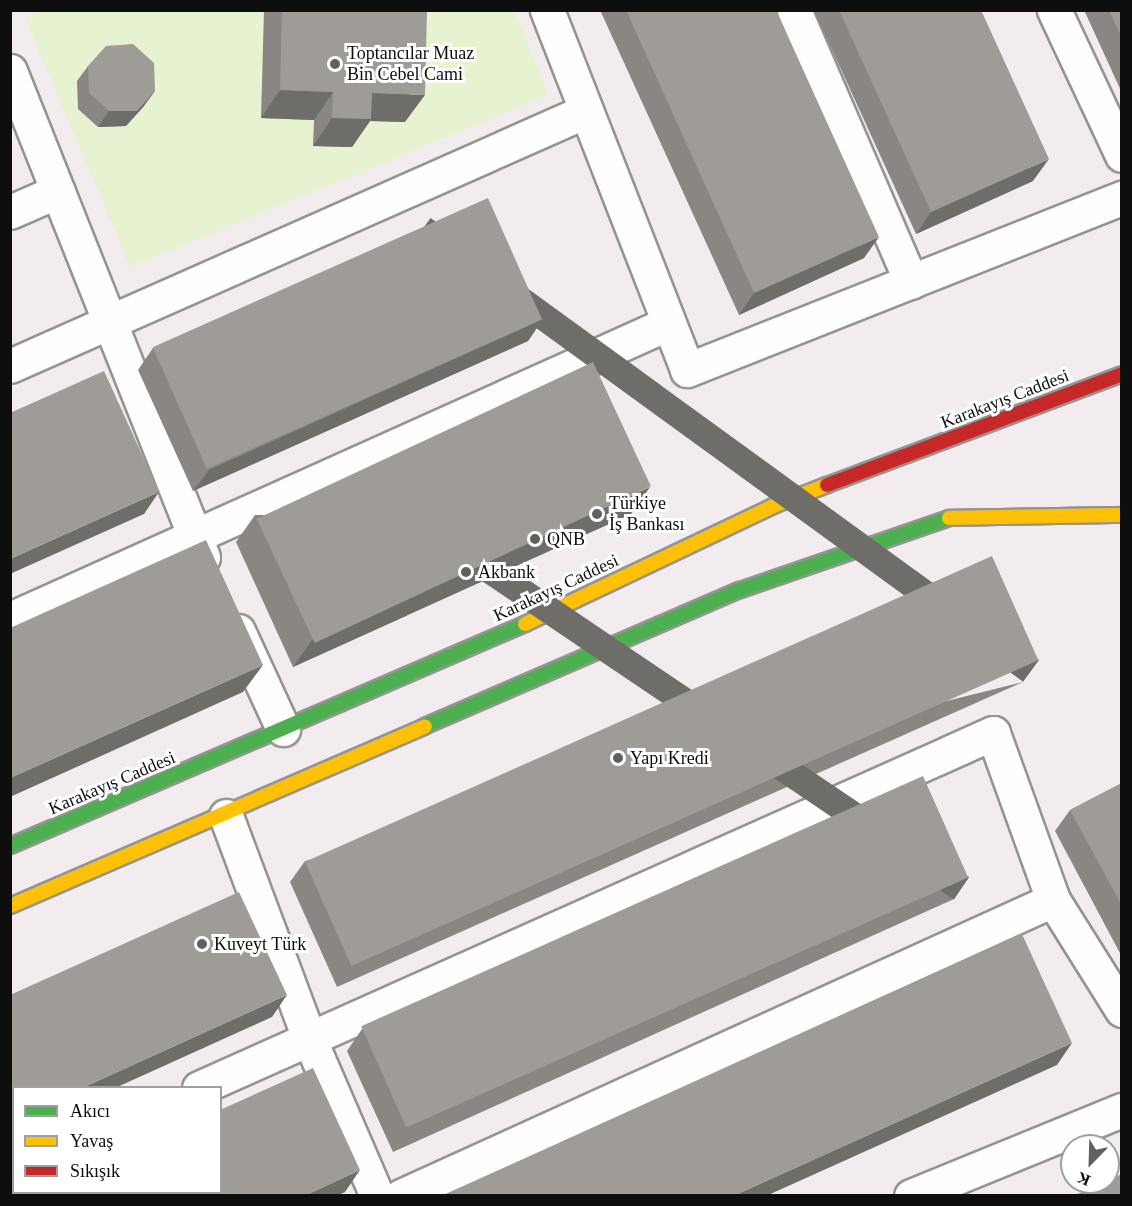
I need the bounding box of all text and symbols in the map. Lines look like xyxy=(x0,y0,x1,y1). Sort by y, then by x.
place label: Toptancılar Muaz Bin Cebel Cami xyxy=(347,43,474,86)
marker: Toptancılar Muaz Bin Cebel Cami xyxy=(328,57,342,71)
street label: Karakayış Caddesi xyxy=(938,365,1072,433)
place label: Türkiye İş Bankası xyxy=(609,493,684,536)
marker: Türkiye İş Bankası xyxy=(590,507,604,521)
place label: QNB xyxy=(547,528,585,550)
marker: QNB xyxy=(528,532,542,546)
street label: Karakayış Caddesi xyxy=(490,550,622,626)
place label: Akbank xyxy=(478,561,535,583)
marker: Akbank xyxy=(459,565,473,579)
street label: Karakayış Caddesi xyxy=(45,747,179,819)
place label: Yapı Kredi xyxy=(630,747,709,769)
marker: Yapı Kredi xyxy=(611,751,625,765)
place label: Kuveyt Türk xyxy=(214,933,306,955)
marker: Kuveyt Türk xyxy=(195,937,209,951)
legend xyxy=(12,1086,222,1194)
text: Akıcı xyxy=(70,1101,110,1121)
text: Yavaş xyxy=(70,1131,113,1151)
north arrow xyxy=(1060,1134,1120,1194)
text: Sıkışık xyxy=(70,1161,120,1181)
text: K xyxy=(1075,1169,1093,1189)

